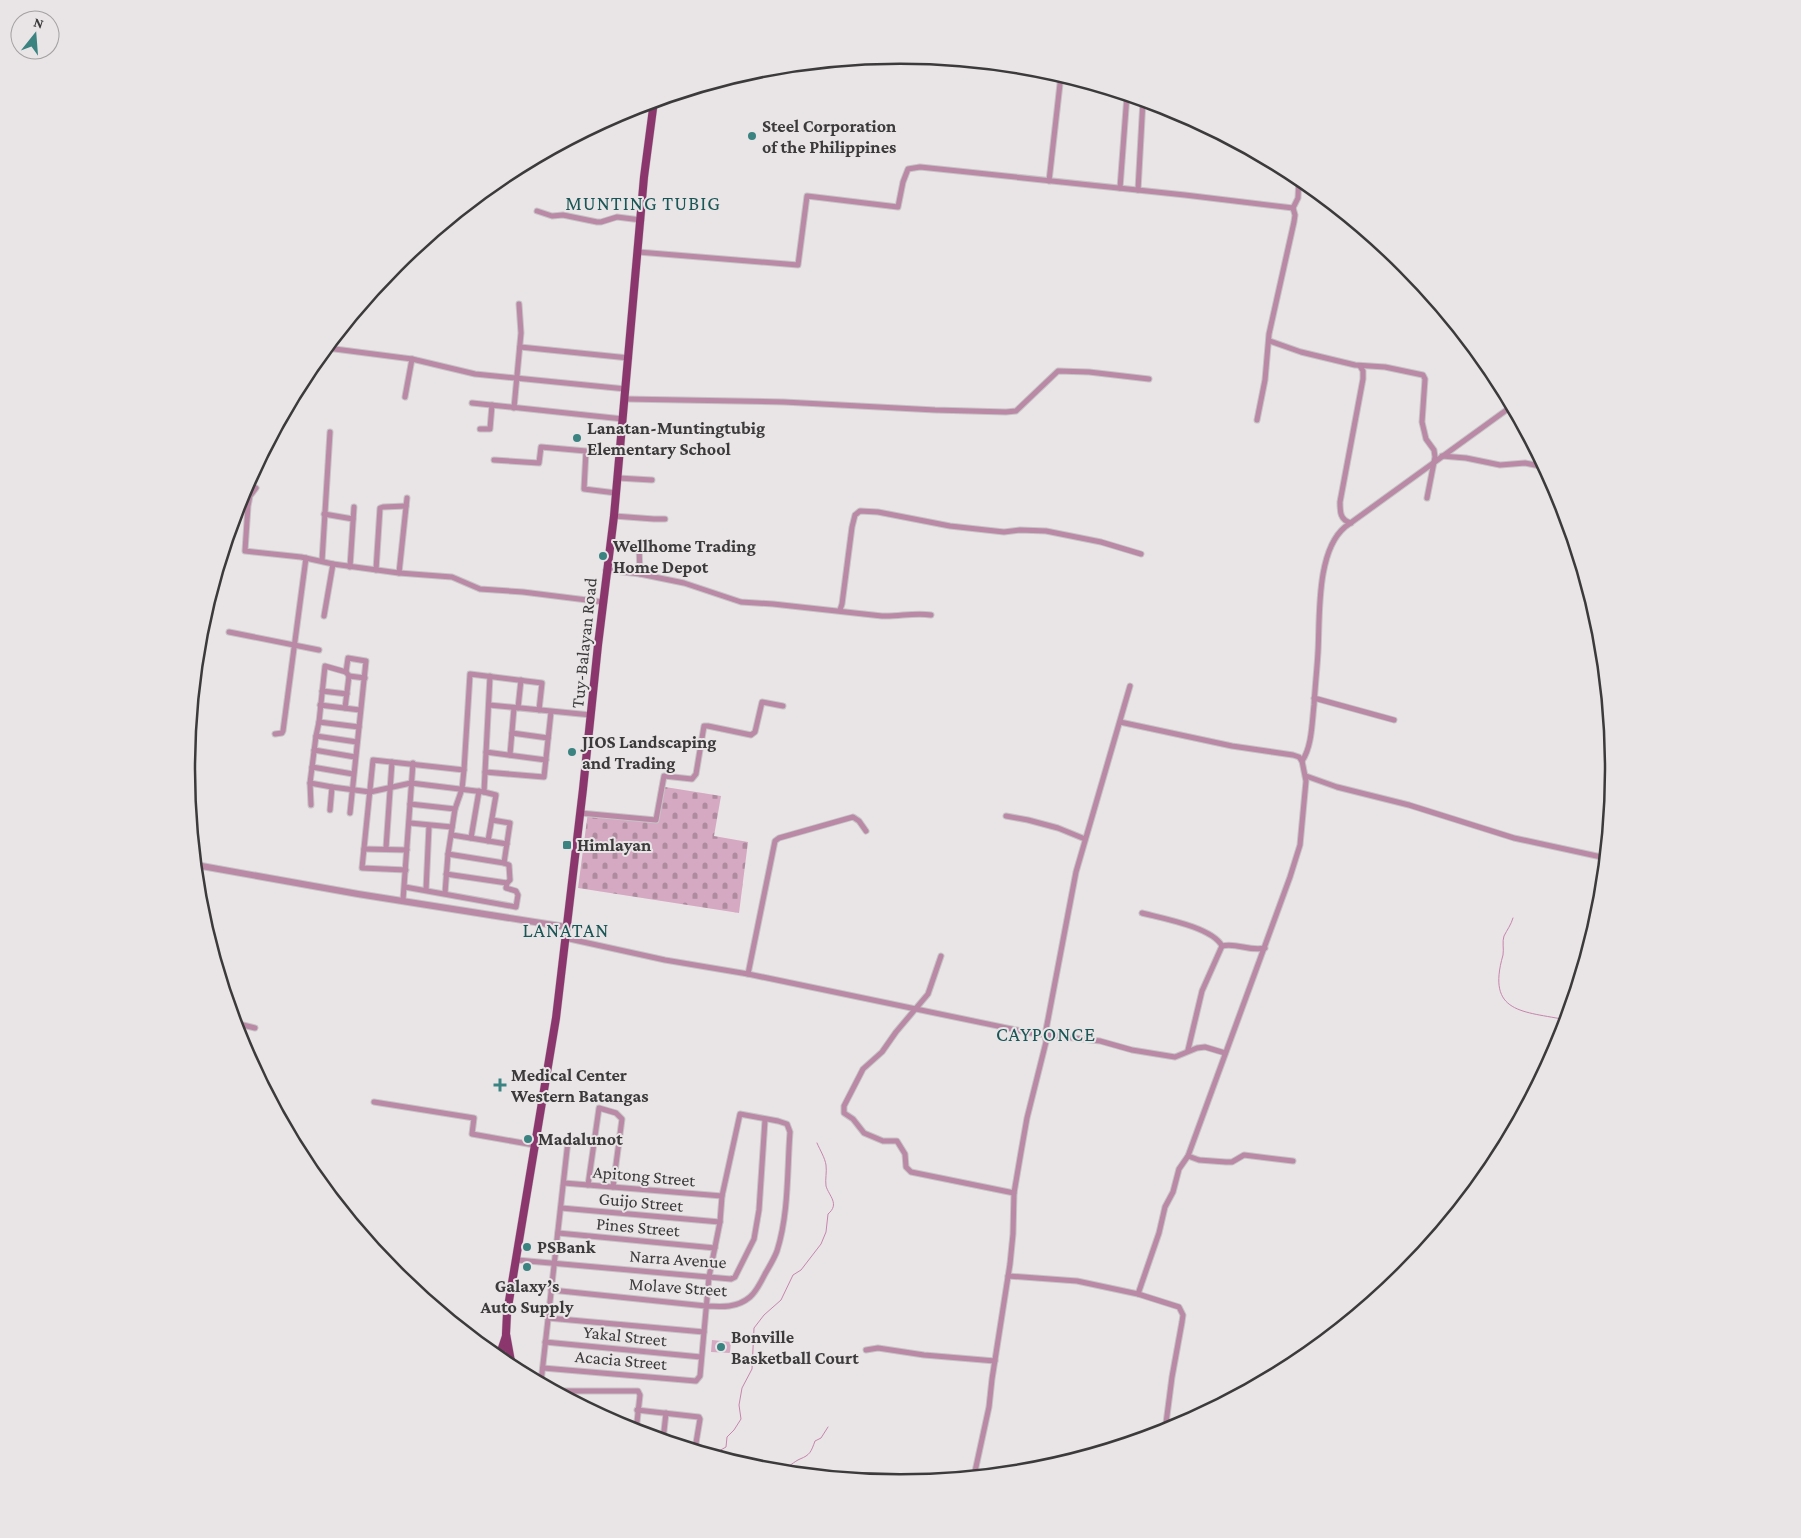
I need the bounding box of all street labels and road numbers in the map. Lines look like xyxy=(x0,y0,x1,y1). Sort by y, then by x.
street label: Tuy-Balayan Road xyxy=(567,576,601,709)
street label: Apitong Street xyxy=(592,1162,697,1191)
street label: Guijo Street xyxy=(598,1188,685,1217)
street label: Pines Street xyxy=(595,1213,682,1241)
street label: Narra Avenue xyxy=(629,1246,727,1272)
street label: Molave Street xyxy=(628,1274,729,1300)
street label: Yakal Street xyxy=(582,1322,669,1350)
street label: Acacia Street xyxy=(574,1346,669,1374)

